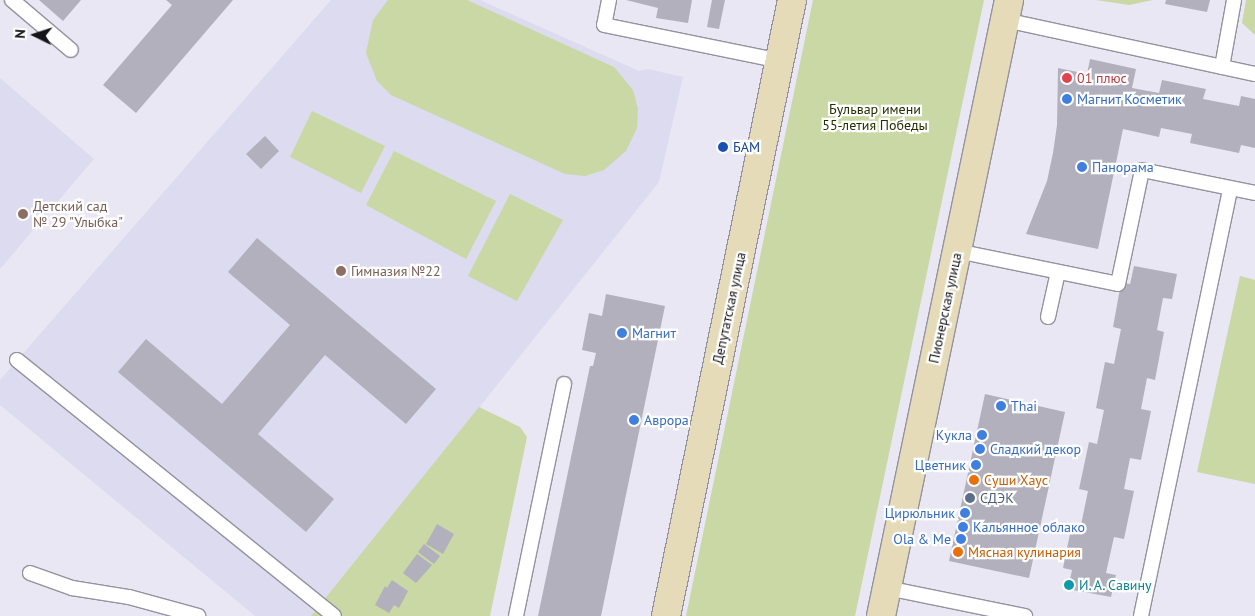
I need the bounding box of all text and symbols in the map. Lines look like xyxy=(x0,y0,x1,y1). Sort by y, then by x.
north arrow xyxy=(10,10,60,60)
text: N xyxy=(11,29,29,39)
place label: 01 плюс xyxy=(1077,70,1127,86)
marker: 01 плюс xyxy=(1061,72,1073,84)
place label: Магнит Косметик xyxy=(1077,91,1182,107)
marker: Магнит Косметик xyxy=(1061,93,1073,105)
park label: Бульвар имени 55-летия Победы xyxy=(822,101,928,134)
place label: БАМ xyxy=(733,139,760,155)
marker: БАМ xyxy=(717,141,729,153)
place label: Панорама xyxy=(1092,159,1154,175)
marker: Панорама xyxy=(1076,161,1088,173)
place label: Детский сад № 29 "Улыбка" xyxy=(33,198,124,230)
marker: Детский сад № 29 "Улыбка" xyxy=(17,208,29,220)
street label: Депутатская улица xyxy=(709,250,749,366)
street label: Пионерская улица xyxy=(925,251,965,365)
place label: Гимназия №22 xyxy=(351,263,441,279)
marker: Гимназия №22 xyxy=(335,265,347,277)
place label: Магнит xyxy=(632,325,676,341)
marker: Магнит xyxy=(616,327,628,339)
place label: Thai xyxy=(1011,398,1037,414)
marker: Thai xyxy=(995,400,1007,412)
place label: Аврора xyxy=(644,412,689,428)
marker: Аврора xyxy=(628,414,640,426)
place label: Кукла xyxy=(936,427,972,443)
marker: Кукла xyxy=(976,429,988,441)
place label: Сладкий декор xyxy=(990,441,1081,457)
marker: Сладкий декор xyxy=(974,443,986,455)
place label: Цветник xyxy=(915,457,966,473)
marker: Цветник xyxy=(970,459,982,471)
place label: Суши Хаус xyxy=(984,472,1048,488)
marker: Суши Хаус xyxy=(968,474,980,486)
place label: СДЭК xyxy=(980,490,1014,506)
marker: СДЭК xyxy=(964,492,976,504)
place label: Цирюльник xyxy=(885,505,955,521)
marker: Цирюльник xyxy=(959,507,971,519)
place label: Кальянное облако xyxy=(973,519,1085,535)
marker: Кальянное облако xyxy=(957,521,969,533)
place label: Ola & Me xyxy=(893,531,951,547)
marker: Ola & Me xyxy=(955,533,967,545)
place label: Мясная кулинария xyxy=(968,544,1081,560)
marker: Мясная кулинария xyxy=(952,546,964,558)
place label: И. А. Савину xyxy=(1079,577,1154,593)
marker: И. А. Савину xyxy=(1063,579,1075,591)

